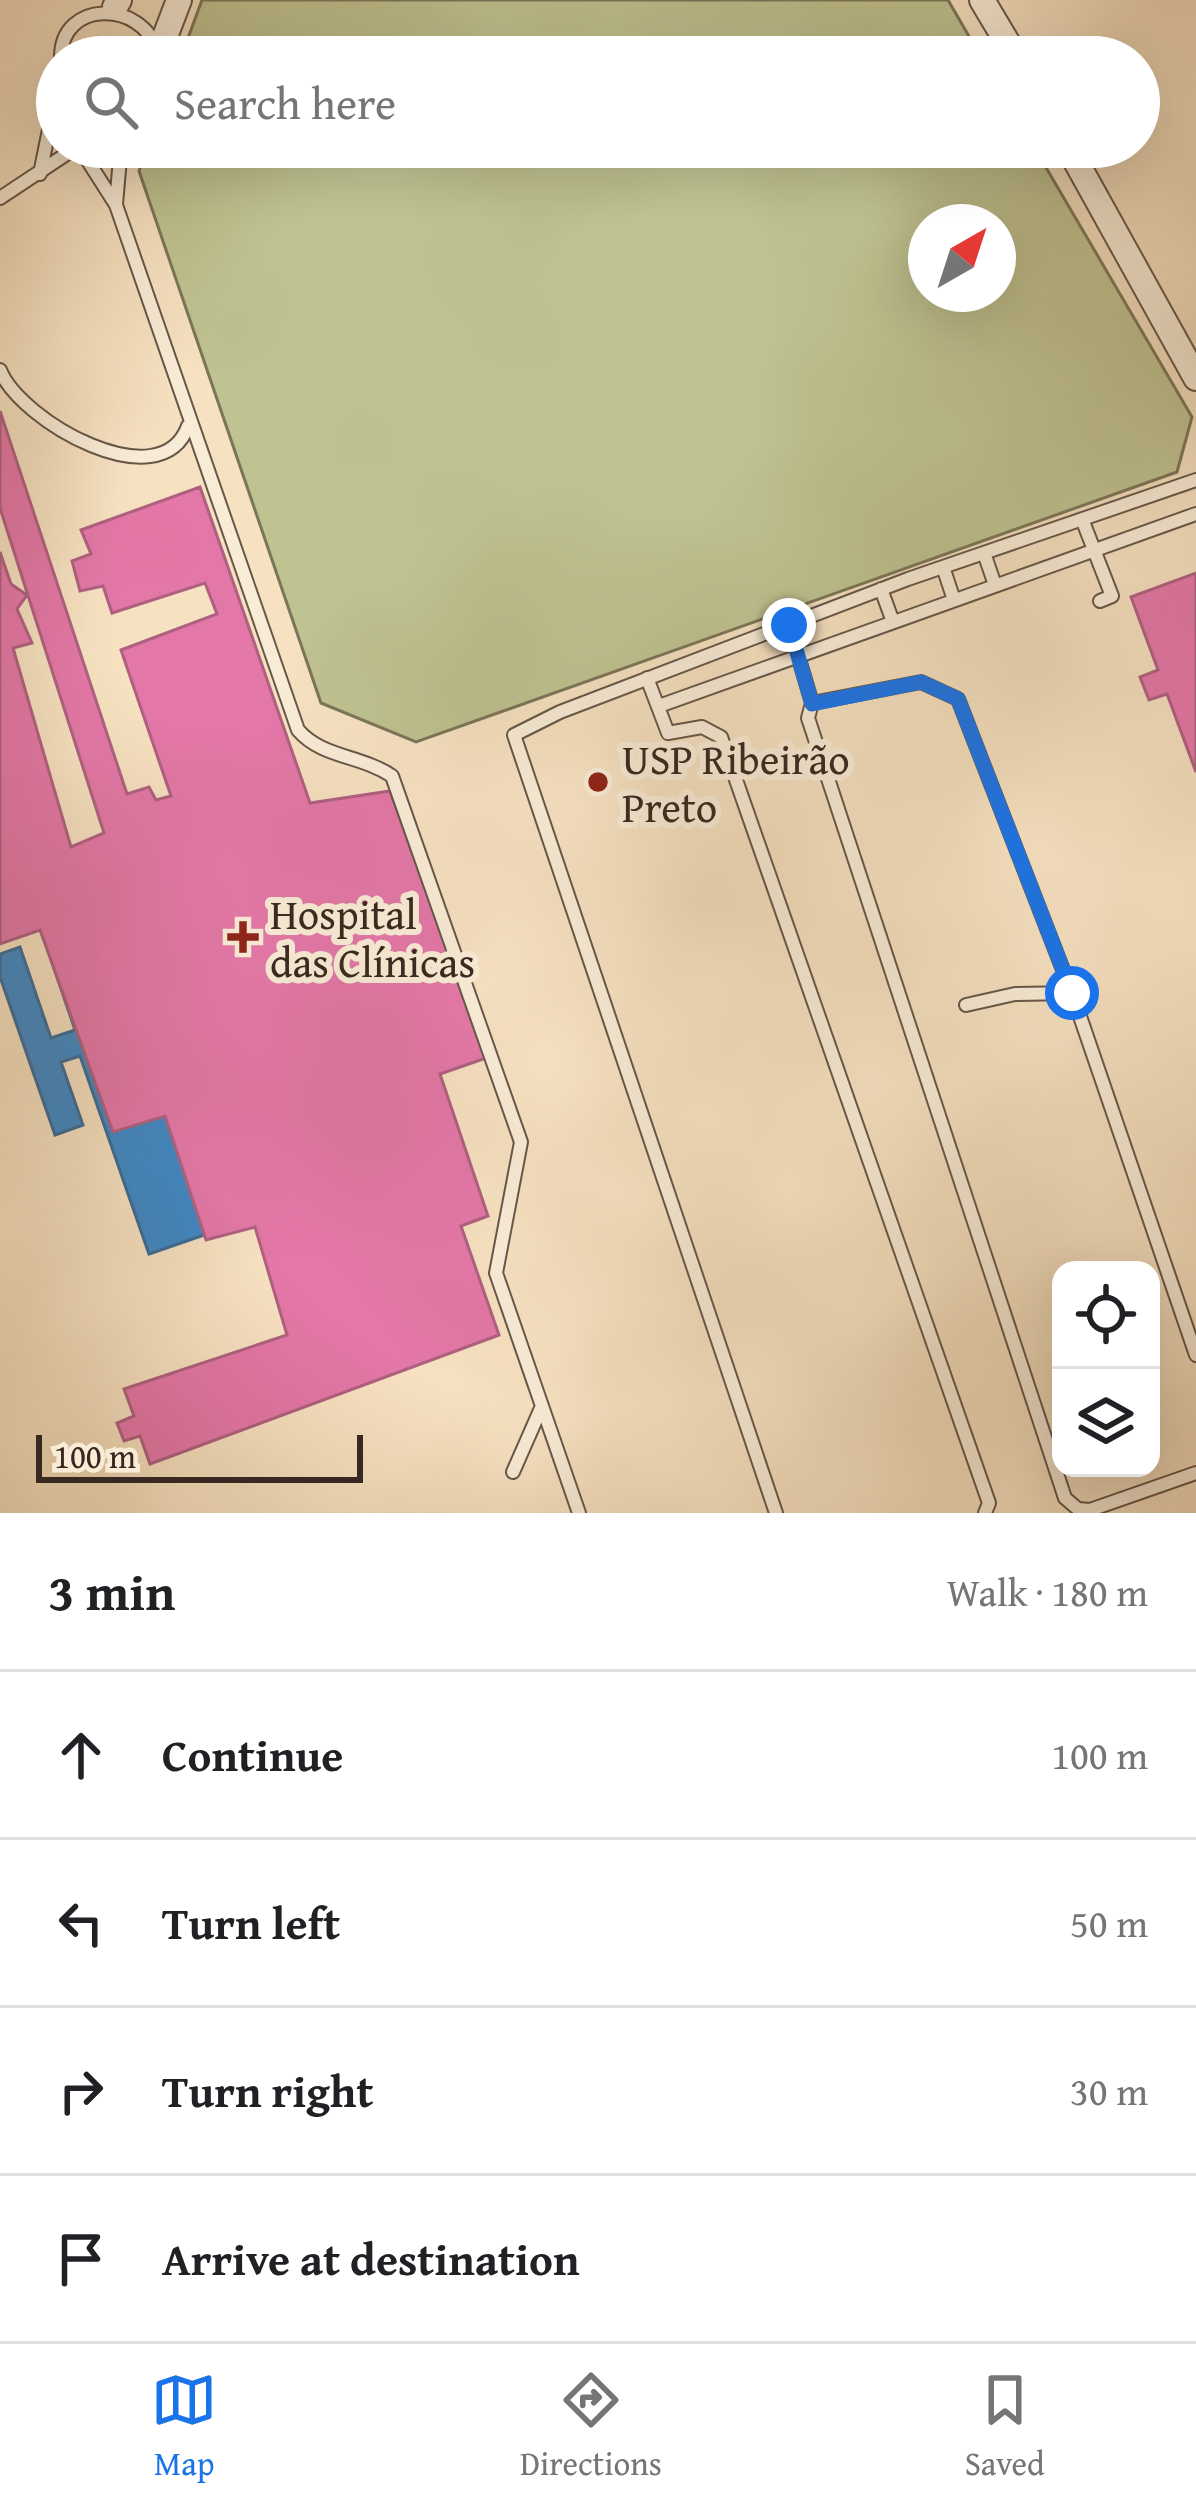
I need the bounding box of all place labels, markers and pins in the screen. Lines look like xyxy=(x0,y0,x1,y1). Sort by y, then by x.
place label: USP Ribeirão Preto xyxy=(622,728,850,837)
marker: USP Ribeirão Preto xyxy=(585,769,611,795)
place label: Hospital das Clínicas xyxy=(270,883,475,992)
marker: Hospital das Clínicas xyxy=(227,921,259,953)

